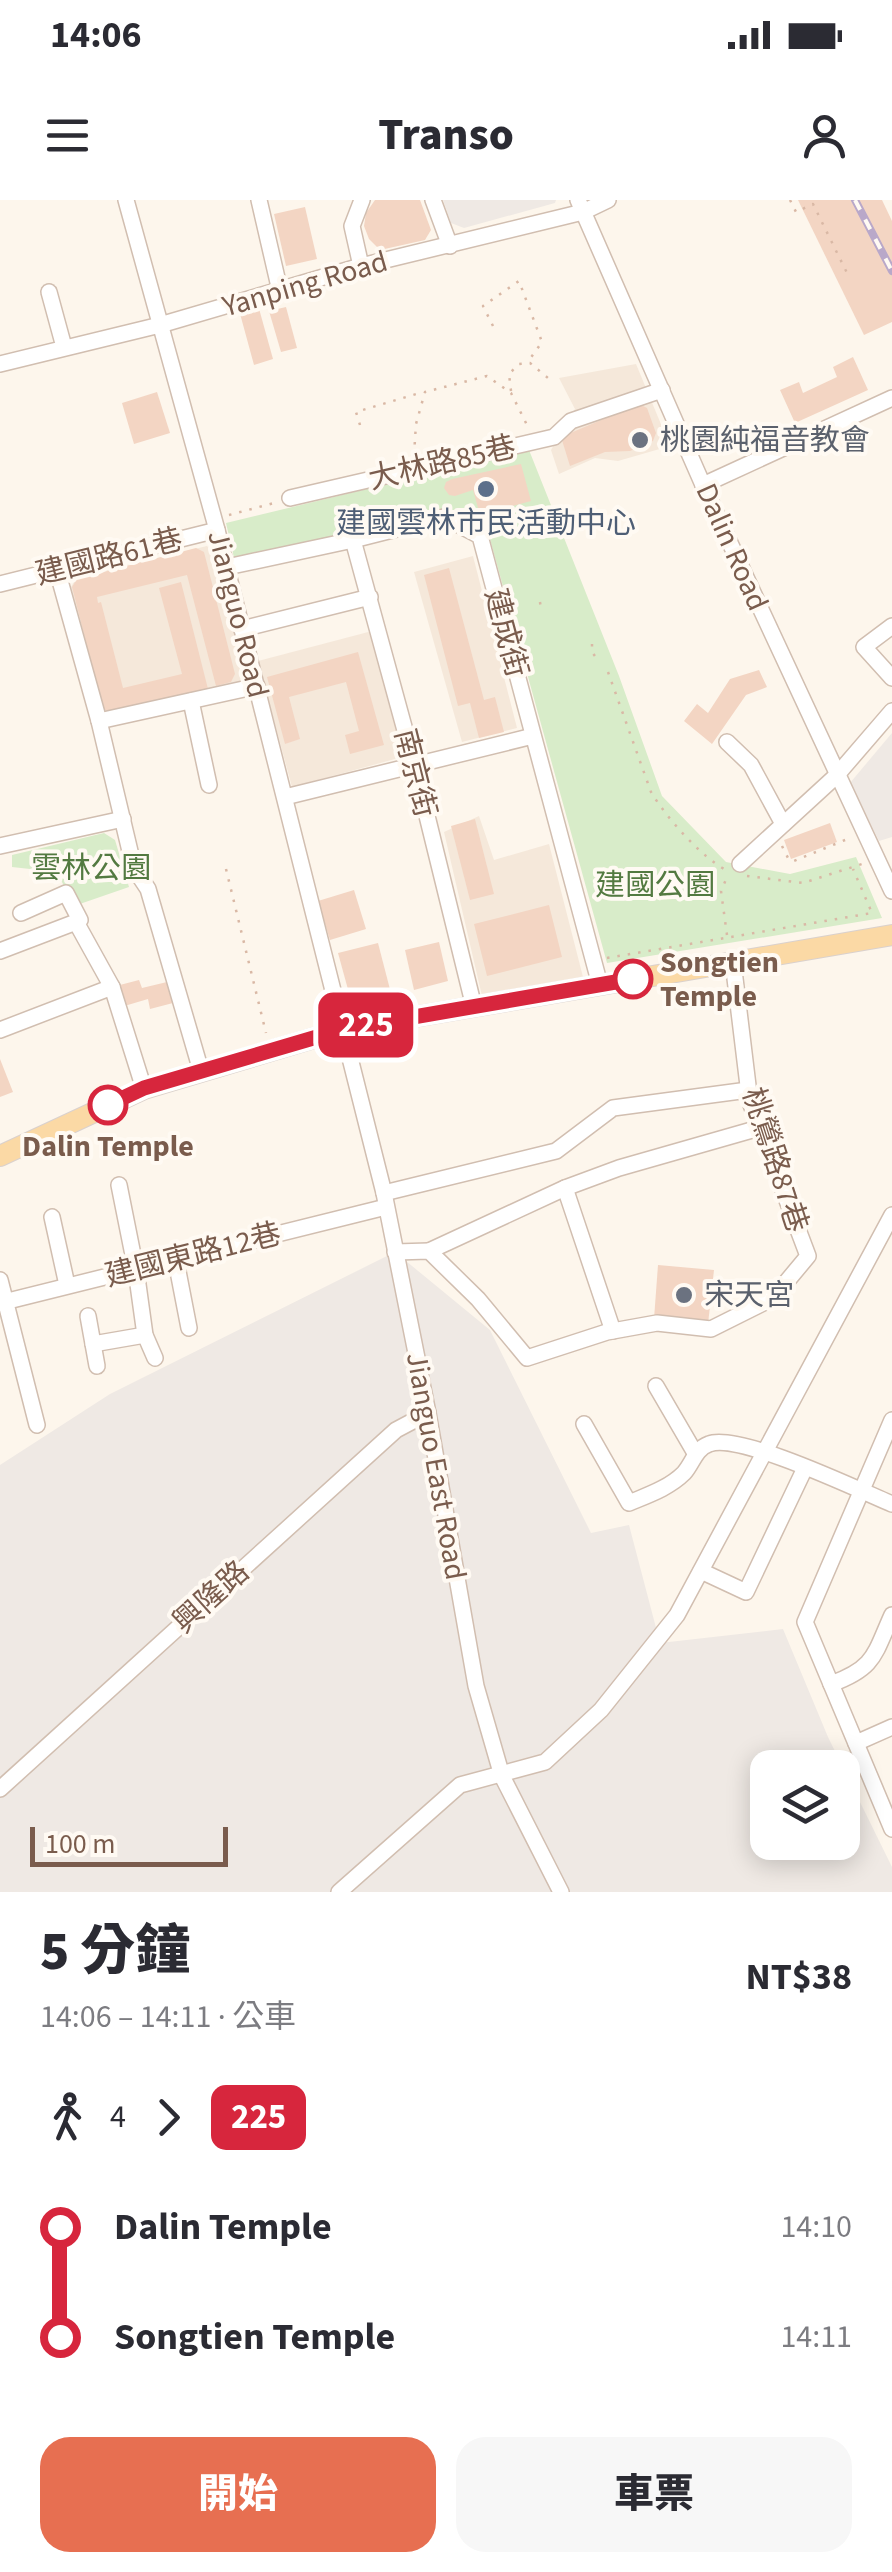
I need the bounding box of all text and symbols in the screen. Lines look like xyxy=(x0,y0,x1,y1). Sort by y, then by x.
text: 14:06 xyxy=(50,8,142,62)
text: Transo xyxy=(378,103,514,167)
icon: menu xyxy=(40,108,95,163)
icon: person xyxy=(797,108,852,163)
street label: Yanping Road xyxy=(217,240,393,328)
place label: 桃園純福音教會 xyxy=(660,419,870,462)
street label: 大林路85巷 xyxy=(364,425,520,501)
marker: 桃園純福音教會 xyxy=(629,429,651,451)
street label: Dalin Road xyxy=(685,476,779,618)
marker: 建國雲林市民活動中心 xyxy=(475,478,497,500)
place label: 建國雲林市民活動中心 xyxy=(336,502,636,545)
street label: 建國路61巷 xyxy=(31,518,187,596)
street label: Jianguo Road xyxy=(196,526,280,702)
street label: 建成街 xyxy=(474,584,538,682)
street label: 南京街 xyxy=(383,724,447,822)
park label: 雲林公園 xyxy=(31,847,151,890)
park label: 建國公園 xyxy=(595,864,715,907)
place label: Songtien Temple xyxy=(660,941,779,1018)
marker: Songtien Temple xyxy=(614,960,652,998)
line badge: 225 xyxy=(308,992,424,1058)
text: 225 xyxy=(338,1000,394,1050)
street label: 桃鶯路87巷 xyxy=(731,1082,819,1238)
marker: Dalin Temple xyxy=(89,1086,127,1124)
place label: Dalin Temple xyxy=(22,1125,194,1168)
street label: 建國東路12巷 xyxy=(101,1212,285,1298)
place label: 宋天宮 xyxy=(704,1274,794,1317)
marker: 宋天宮 xyxy=(673,1284,695,1306)
street label: Jianguo East Road xyxy=(395,1349,477,1583)
street label: 興隆路 xyxy=(163,1551,259,1643)
map controls xyxy=(750,1750,860,1860)
button: layers xyxy=(750,1750,860,1860)
scale bar xyxy=(30,1822,228,1866)
text: 100 m xyxy=(45,1824,116,1864)
text: 5 分鐘 xyxy=(40,1913,190,1991)
text: NT$38 xyxy=(745,1950,852,2004)
text: 14:06 – 14:11 · 公車 xyxy=(40,1994,296,2040)
icon: walk xyxy=(40,2090,95,2145)
icon: forward xyxy=(141,2090,196,2145)
text: 225 xyxy=(231,2092,286,2142)
text: 4 xyxy=(110,2094,126,2140)
text: Dalin Temple xyxy=(114,2200,332,2254)
text: 14:10 xyxy=(780,2204,852,2250)
text: Songtien Temple xyxy=(114,2310,395,2364)
text: 14:11 xyxy=(780,2314,852,2360)
button: 開始 xyxy=(40,2437,436,2552)
button: 車票 xyxy=(456,2437,852,2552)

